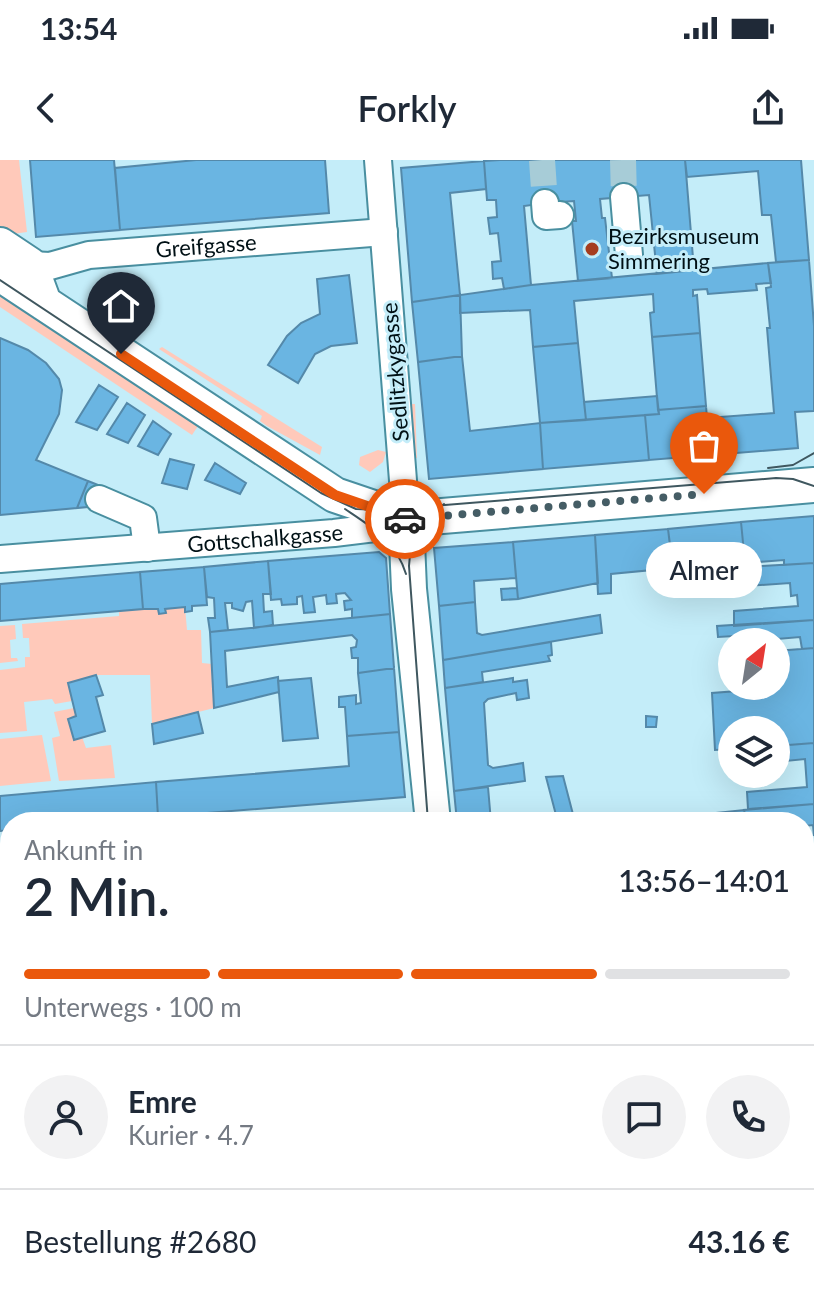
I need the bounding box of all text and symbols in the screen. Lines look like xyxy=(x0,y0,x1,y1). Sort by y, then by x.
text: 13:54 xyxy=(40,10,117,46)
icon: back xyxy=(24,86,68,130)
text: Forkly xyxy=(358,86,456,130)
icon: share xyxy=(746,86,790,130)
place label: Bezirksmuseum Simmering xyxy=(608,222,759,274)
street label: Greifgasse xyxy=(155,228,257,263)
marker: Bezirksmuseum Simmering xyxy=(583,240,601,258)
pin xyxy=(87,272,155,354)
icon: home xyxy=(99,284,143,328)
street label: Sedlitzkygasse xyxy=(375,301,414,443)
pin xyxy=(670,412,738,494)
icon: bag xyxy=(682,424,726,468)
courier xyxy=(365,479,445,559)
icon: car xyxy=(383,497,427,541)
street label: Gottschalkgasse xyxy=(186,518,344,557)
callout: Almer xyxy=(646,542,762,598)
text: Almer xyxy=(669,554,739,586)
north arrow xyxy=(718,628,790,700)
map controls xyxy=(718,628,790,788)
button: layers xyxy=(718,716,790,788)
text: Ankunft in xyxy=(24,834,143,866)
text: 13:56–14:01 xyxy=(618,862,790,898)
text: 2 Min. xyxy=(24,865,170,927)
text: Unterwegs · 100 m xyxy=(24,991,242,1023)
button: person xyxy=(24,1075,108,1159)
button: chat xyxy=(602,1075,686,1159)
button: phone xyxy=(706,1075,790,1159)
text: Emre xyxy=(128,1083,197,1119)
text: Kurier · 4.7 xyxy=(128,1119,254,1151)
text: Bestellung #2680 xyxy=(24,1223,256,1259)
text: 43.16 € xyxy=(689,1223,790,1259)

